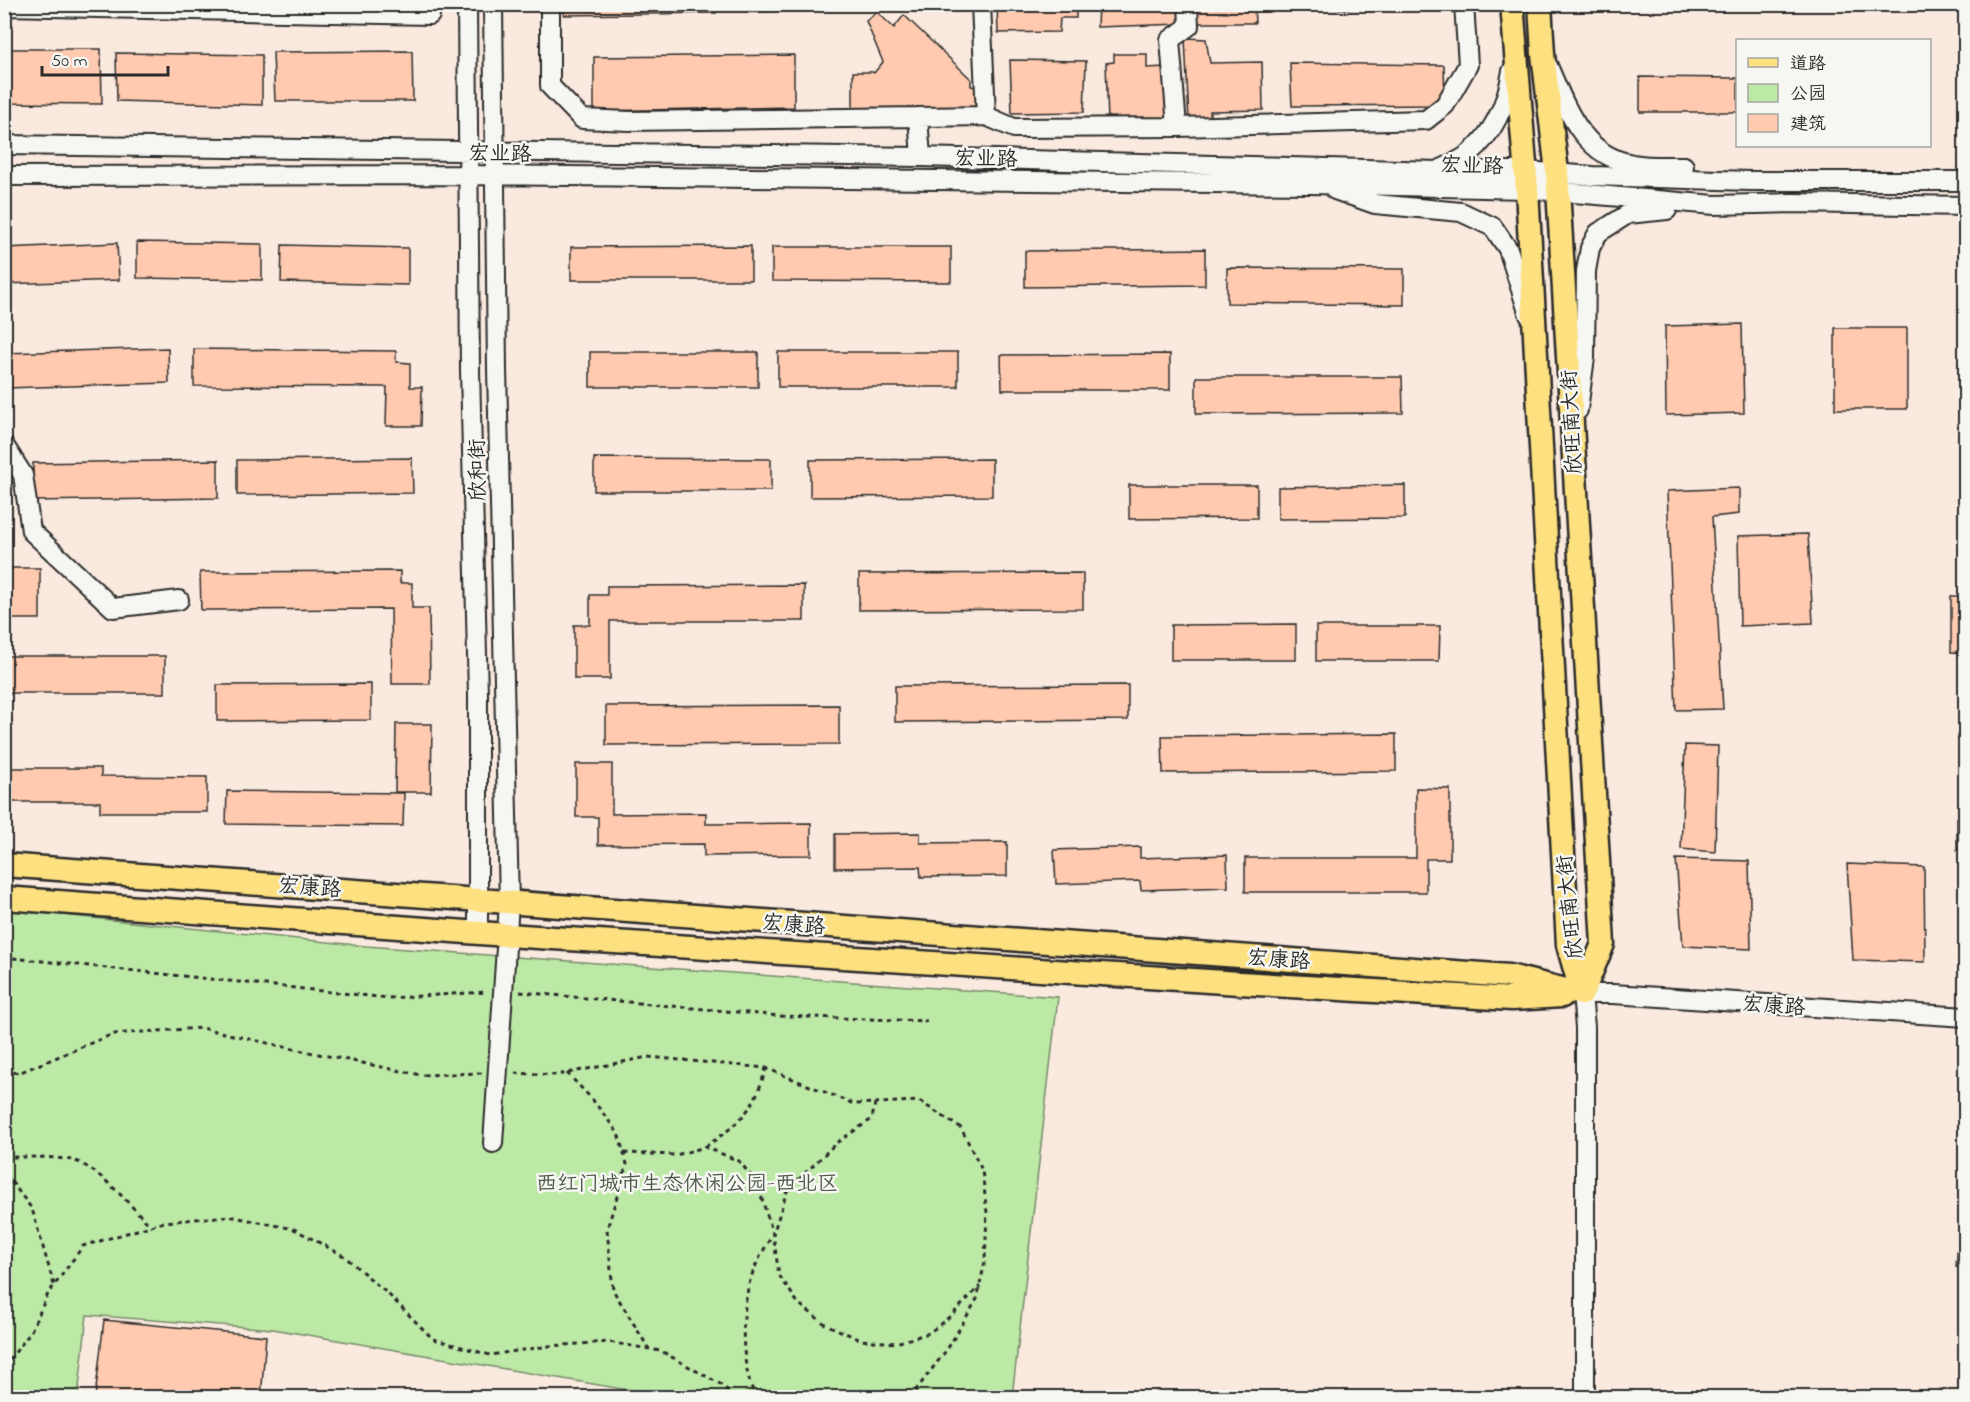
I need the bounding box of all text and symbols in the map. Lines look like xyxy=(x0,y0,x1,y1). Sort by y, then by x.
scale bar xyxy=(42,39,168,77)
legend xyxy=(1736,39,1931,147)
text: 50 m xyxy=(51,49,88,75)
text: 道路 xyxy=(1790,52,1826,78)
text: 公园 xyxy=(1790,82,1826,108)
text: 建筑 xyxy=(1790,112,1826,138)
street label: 宏业路 xyxy=(468,139,532,171)
street label: 宏业路 xyxy=(954,144,1018,176)
street label: 宏业路 xyxy=(1440,151,1504,183)
street label: 欣旺南大街 xyxy=(1555,369,1591,475)
street label: 欣和街 xyxy=(463,438,495,502)
street label: 欣旺南大街 xyxy=(1551,853,1591,961)
street label: 宏康路 xyxy=(277,872,342,906)
street label: 宏康路 xyxy=(761,909,826,943)
street label: 宏康路 xyxy=(1246,944,1311,978)
street label: 宏康路 xyxy=(1741,990,1806,1024)
park label: 西红门城市生态休闲公园-西北区 xyxy=(536,1170,838,1200)

